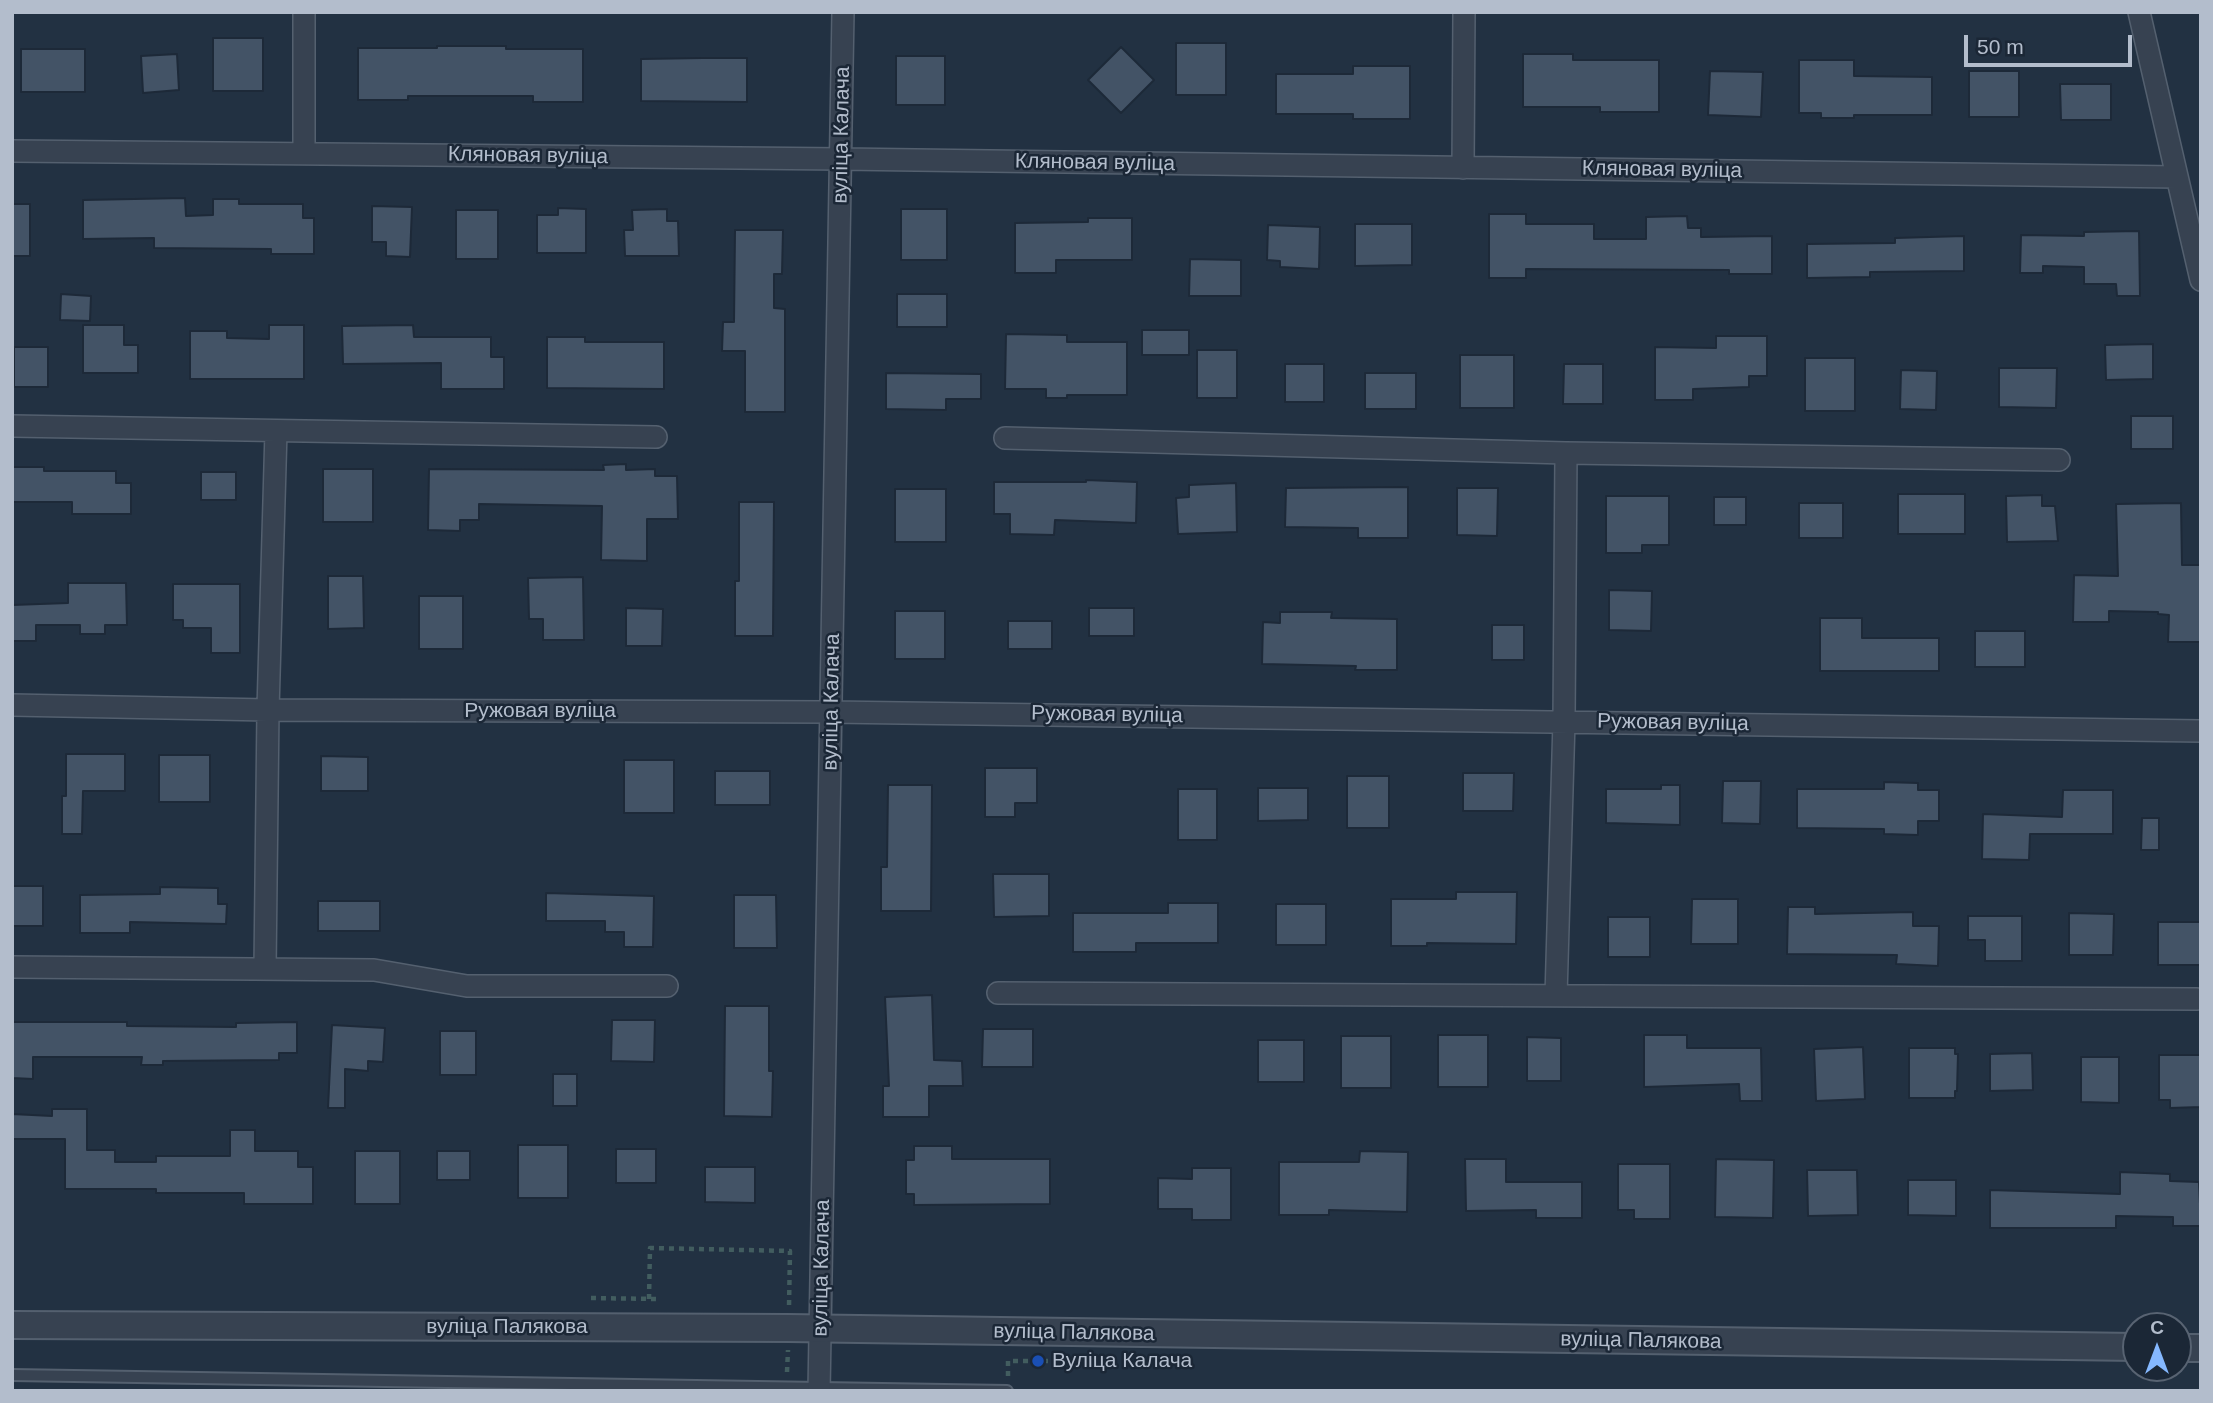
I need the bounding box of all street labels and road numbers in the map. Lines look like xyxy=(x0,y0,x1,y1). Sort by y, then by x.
street label: вуліца Калача xyxy=(828,66,856,204)
street label: Кляновая вуліца xyxy=(448,142,608,170)
street label: Кляновая вуліца xyxy=(1015,149,1175,177)
street label: Кляновая вуліца xyxy=(1582,156,1742,184)
street label: вуліца Калача xyxy=(818,633,846,771)
street label: Ружовая вуліца xyxy=(464,698,616,724)
street label: Ружовая вуліца xyxy=(1031,701,1183,729)
street label: Ружовая вуліца xyxy=(1597,709,1749,737)
street label: вуліца Калача xyxy=(808,1199,836,1337)
street label: вуліца Палякова xyxy=(426,1314,588,1340)
street label: вуліца Палякова xyxy=(993,1319,1155,1347)
street label: вуліца Палякова xyxy=(1560,1327,1722,1355)

